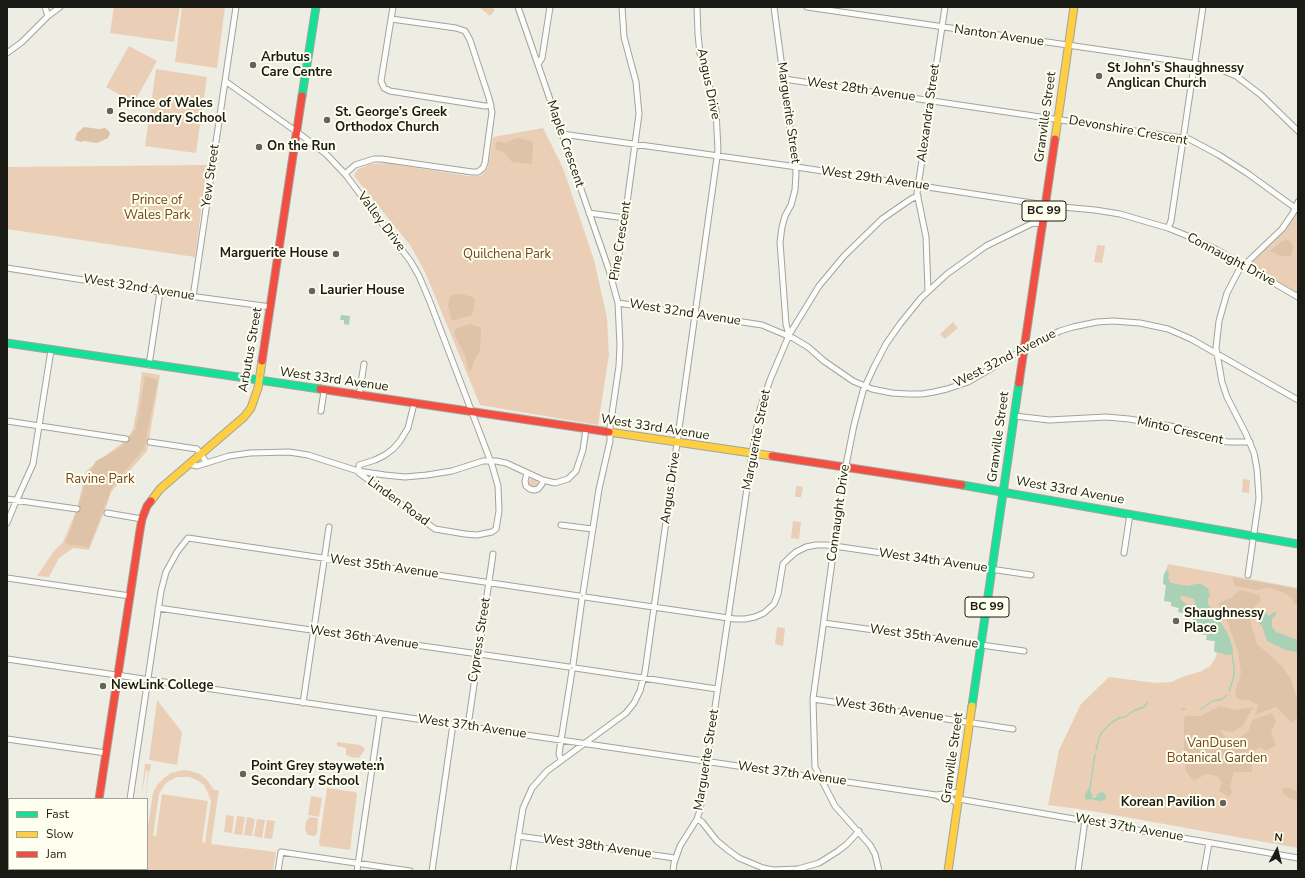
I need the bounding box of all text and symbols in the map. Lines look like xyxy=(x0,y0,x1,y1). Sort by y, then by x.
street label: Nanton Avenue xyxy=(953,22,1045,50)
street label: Angus Drive xyxy=(693,47,723,121)
place label: Arbutus Care Centre xyxy=(261,50,332,81)
marker: Arbutus Care Centre xyxy=(248,60,258,70)
street label: Marguerite Street xyxy=(773,61,803,165)
place label: St John's Shaughnessy Anglican Church xyxy=(1107,61,1244,92)
street label: Alexandra Street xyxy=(914,63,944,163)
street label: Granville Street xyxy=(1032,71,1060,163)
marker: St John's Shaughnessy Anglican Church xyxy=(1094,71,1104,81)
street label: West 28th Avenue xyxy=(806,75,916,105)
place label: Prince of Wales Secondary School xyxy=(118,96,226,127)
street label: Maple Crescent xyxy=(543,99,587,189)
place label: St. George’s Greek Orthodox Church xyxy=(335,105,447,136)
marker: Prince of Wales Secondary School xyxy=(105,106,115,116)
street label: Devonshire Crescent xyxy=(1067,113,1189,149)
marker: St. George’s Greek Orthodox Church xyxy=(322,115,332,125)
place label: On the Run xyxy=(267,139,336,155)
marker: On the Run xyxy=(254,142,264,152)
street label: Yew Street xyxy=(199,144,223,208)
street label: West 29th Avenue xyxy=(820,164,930,194)
street label: Valley Drive xyxy=(354,189,408,255)
park label: Prince of Wales Park xyxy=(124,193,190,224)
street label: Pine Crescent xyxy=(607,200,635,282)
road number: BC 99 xyxy=(1022,201,1066,221)
street label: Connaught Drive xyxy=(1184,230,1278,290)
place label: Marguerite House xyxy=(220,246,328,262)
park label: Quilchena Park xyxy=(463,247,551,263)
marker: Marguerite House xyxy=(331,249,341,259)
street label: West 32nd Avenue xyxy=(82,271,196,305)
place label: Laurier House xyxy=(320,283,404,299)
marker: Laurier House xyxy=(307,286,317,296)
street label: West 32nd Avenue xyxy=(628,296,742,330)
street label: Arbutus Street xyxy=(236,306,266,394)
street label: West 32nd Avenue xyxy=(951,326,1059,392)
street label: West 33rd Avenue xyxy=(279,365,389,395)
street label: Marguerite Street xyxy=(740,388,774,492)
street label: Granville Street xyxy=(985,391,1013,483)
street label: West 33rd Avenue xyxy=(600,412,710,444)
street label: Minto Crescent xyxy=(1135,414,1225,448)
street label: Angus Drive xyxy=(658,451,684,525)
street label: Connaught Drive xyxy=(824,463,854,563)
park label: Ravine Park xyxy=(66,472,134,488)
street label: Linden Road xyxy=(364,474,432,530)
street label: West 33rd Avenue xyxy=(1015,474,1125,508)
street label: West 34th Avenue xyxy=(878,546,988,576)
street label: West 35th Avenue xyxy=(329,552,439,582)
street label: Cypress Street xyxy=(466,597,494,683)
road number: BC 99 xyxy=(965,597,1009,617)
place label: Shaughnessy Place xyxy=(1184,606,1264,637)
marker: Shaughnessy Place xyxy=(1171,616,1181,626)
street label: West 35th Avenue xyxy=(869,622,979,652)
street label: West 36th Avenue xyxy=(309,623,419,653)
place label: NewLink College xyxy=(111,678,213,694)
marker: NewLink College xyxy=(98,681,108,691)
street label: West 36th Avenue xyxy=(834,695,944,725)
street label: Marguerite Street xyxy=(691,708,723,812)
street label: West 37th Avenue xyxy=(417,712,527,742)
street label: Granville Street xyxy=(939,712,967,804)
park label: VanDusen Botanical Garden xyxy=(1167,736,1267,767)
place label: Point Grey stəywəte:n̓ Secondary School xyxy=(251,759,384,790)
street label: West 37th Avenue xyxy=(737,759,847,789)
marker: Point Grey stəywəte:n̓ Secondary School xyxy=(238,769,248,779)
place label: Korean Pavilion xyxy=(1121,795,1215,811)
legend xyxy=(8,798,148,870)
marker: Korean Pavilion xyxy=(1218,798,1228,808)
text: Fast xyxy=(46,806,69,822)
street label: West 37th Avenue xyxy=(1074,811,1184,845)
text: Slow xyxy=(46,826,74,842)
north arrow xyxy=(1257,830,1297,870)
text: N xyxy=(1274,830,1284,846)
street label: West 38th Avenue xyxy=(542,832,652,862)
text: Jam xyxy=(46,846,67,862)

